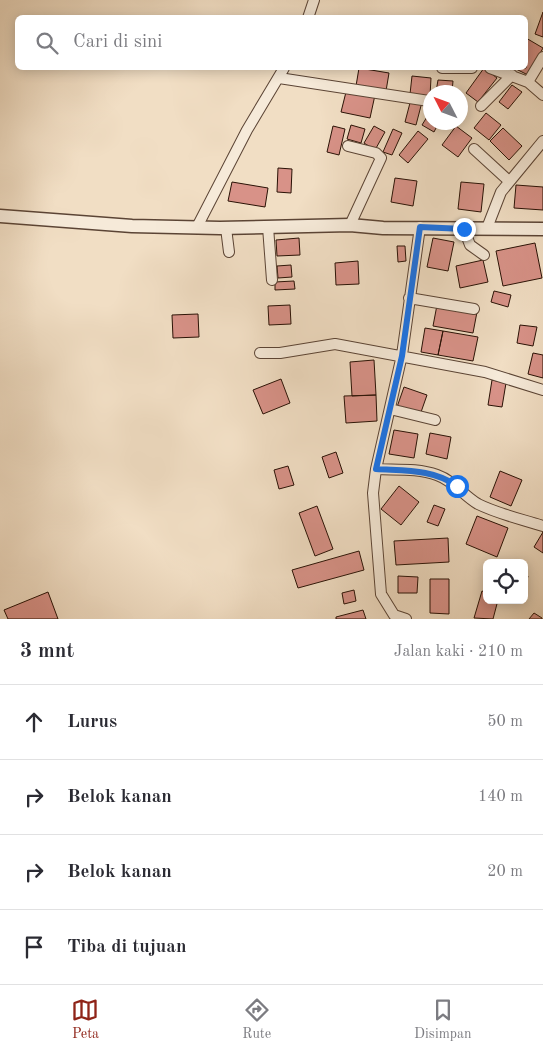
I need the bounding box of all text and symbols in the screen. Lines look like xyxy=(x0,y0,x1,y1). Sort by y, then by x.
search box xyxy=(15,15,528,70)
icon: search xyxy=(33,29,61,57)
text: Cari di sini xyxy=(73,33,163,52)
north arrow xyxy=(423,85,468,130)
route end xyxy=(453,218,476,241)
route start xyxy=(446,475,469,498)
map controls xyxy=(483,559,528,604)
button: locate xyxy=(483,559,528,604)
text: 3 mnt xyxy=(20,641,74,662)
text: Jalan kaki · 210 m xyxy=(394,644,523,660)
icon: ahead xyxy=(20,708,48,736)
text: Lurus xyxy=(67,713,117,732)
text: 50 m xyxy=(487,714,523,730)
icon: right xyxy=(20,783,48,811)
text: Belok kanan xyxy=(67,788,172,807)
text: 140 m xyxy=(478,789,523,805)
icon: right xyxy=(20,858,48,886)
text: Belok kanan xyxy=(67,863,172,882)
text: 20 m xyxy=(487,864,523,880)
icon: arrive xyxy=(20,933,48,961)
text: Tiba di tujuan xyxy=(67,938,187,957)
tab: Peta xyxy=(71,996,99,1043)
tab: Rute xyxy=(242,996,271,1043)
tab: Disimpan xyxy=(414,996,472,1043)

